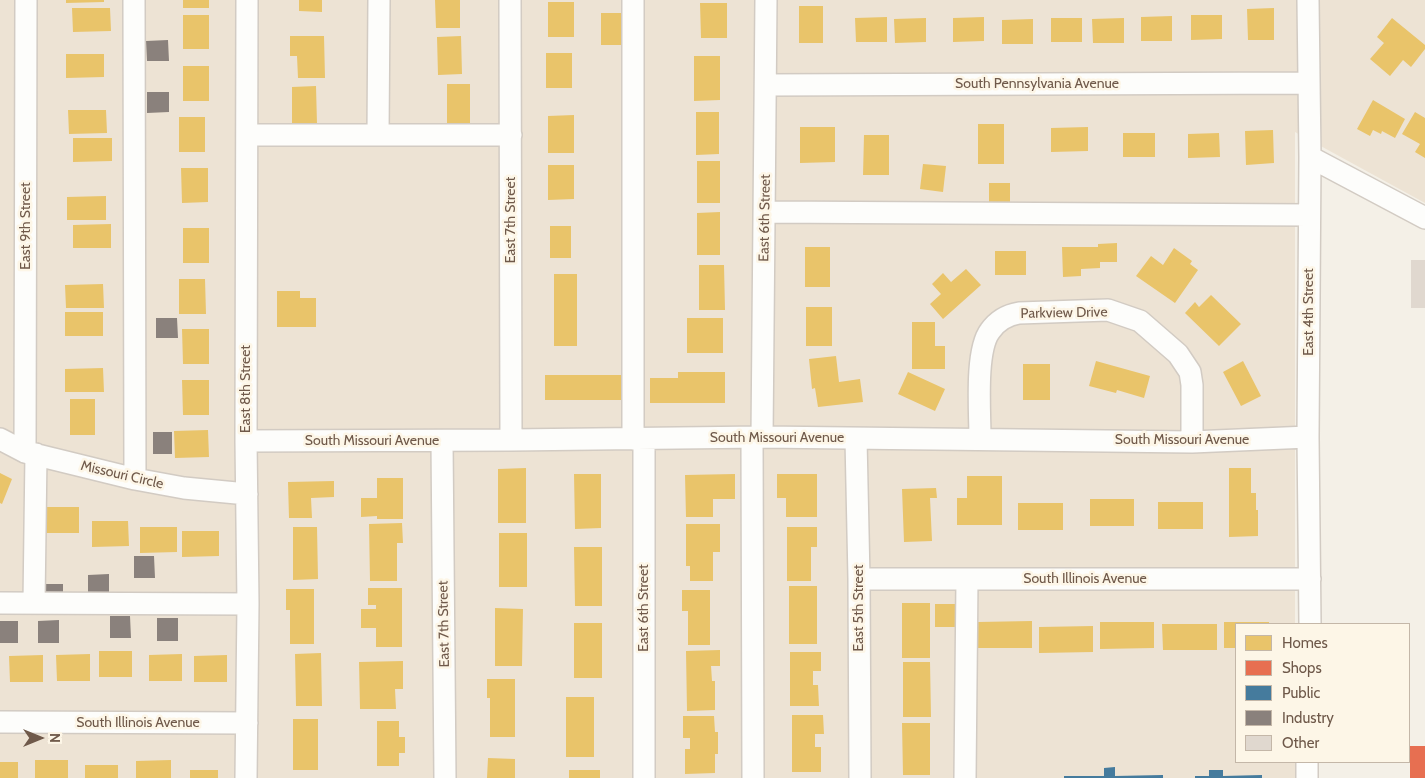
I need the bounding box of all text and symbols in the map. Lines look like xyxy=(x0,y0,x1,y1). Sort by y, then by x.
street label: South Pennsylvania Avenue xyxy=(955,76,1119,92)
street label: East 6th Street xyxy=(756,174,774,262)
street label: East 7th Street xyxy=(503,177,519,263)
street label: East 9th Street xyxy=(18,182,34,270)
street label: East 4th Street xyxy=(1301,268,1317,356)
street label: Parkview Drive xyxy=(1020,304,1108,322)
street label: East 8th Street xyxy=(238,345,254,433)
street label: South Missouri Avenue xyxy=(710,430,844,446)
street label: South Missouri Avenue xyxy=(1115,432,1249,448)
street label: South Missouri Avenue xyxy=(305,433,439,449)
street label: Missouri Circle xyxy=(79,457,165,493)
street label: East 6th Street xyxy=(636,564,652,652)
street label: East 5th Street xyxy=(851,564,867,652)
street label: South Illinois Avenue xyxy=(1023,571,1147,587)
street label: East 7th Street xyxy=(435,581,453,667)
legend xyxy=(1235,623,1410,763)
text: Homes xyxy=(1282,634,1328,652)
text: Shops xyxy=(1282,659,1322,677)
text: Public xyxy=(1282,684,1320,702)
text: Industry xyxy=(1282,709,1334,727)
north arrow xyxy=(15,713,65,763)
street label: South Illinois Avenue xyxy=(76,715,200,731)
text: N xyxy=(46,733,64,743)
text: Other xyxy=(1282,734,1319,752)

